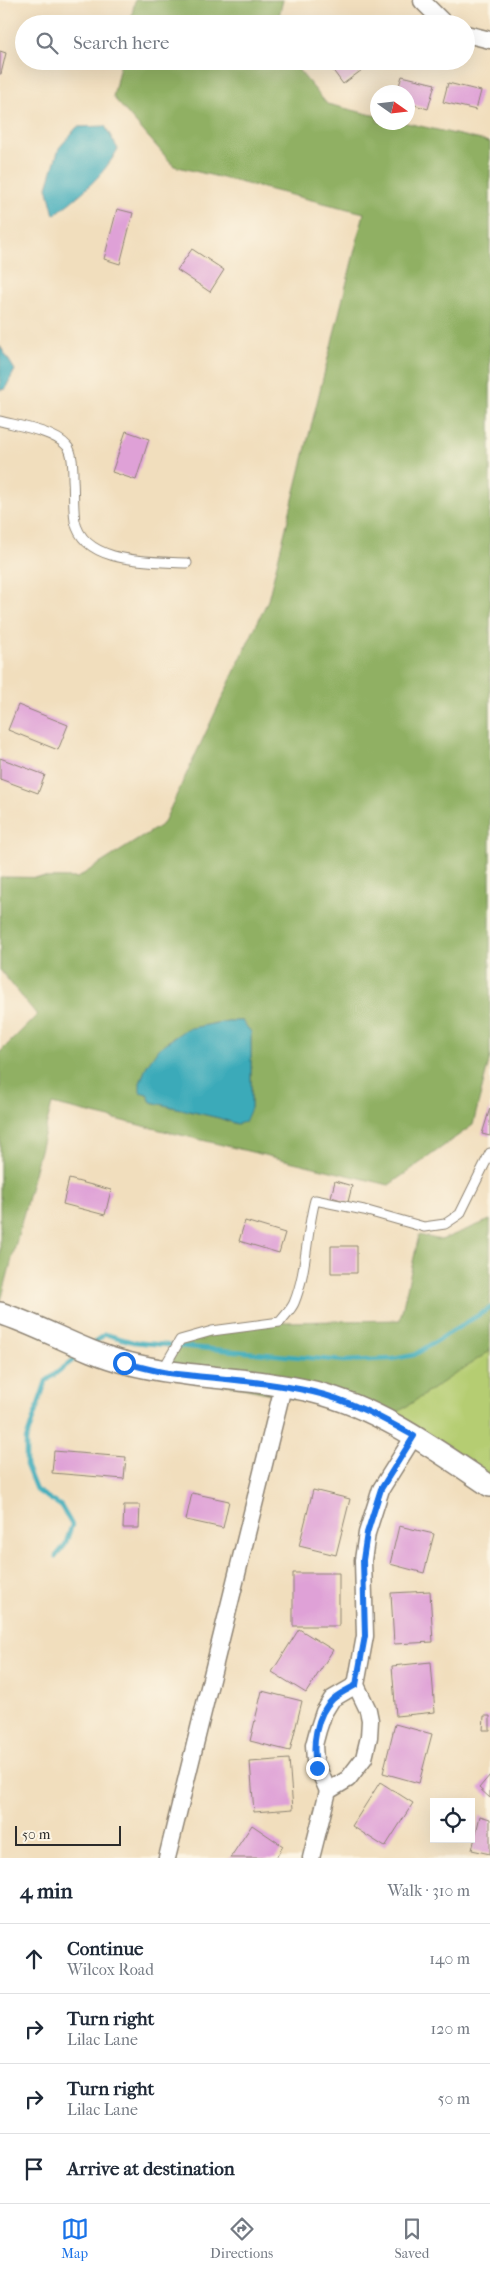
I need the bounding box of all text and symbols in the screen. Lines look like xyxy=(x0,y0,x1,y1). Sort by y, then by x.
search box xyxy=(15,15,475,70)
icon: search xyxy=(33,29,61,57)
text: Search here xyxy=(73,32,169,54)
north arrow xyxy=(370,85,415,130)
route start xyxy=(113,1352,136,1375)
route end xyxy=(306,1757,329,1780)
map controls xyxy=(430,1798,475,1843)
button: locate xyxy=(430,1798,475,1843)
scale bar xyxy=(15,1823,121,1846)
text: 50 m xyxy=(22,1826,50,1843)
text: 4 min xyxy=(20,1879,73,1903)
text: Walk · 310 m xyxy=(387,1881,470,1900)
text: Continue xyxy=(67,1938,143,1960)
icon: ahead xyxy=(20,1945,48,1973)
text: 140 m xyxy=(429,1949,470,1968)
text: Wilcox Road xyxy=(67,1960,154,1979)
text: Turn right xyxy=(67,2008,154,2030)
icon: right xyxy=(20,2015,48,2043)
text: 120 m xyxy=(431,2019,470,2038)
text: Lilac Lane xyxy=(67,2030,138,2049)
text: Turn right xyxy=(67,2078,154,2100)
icon: right xyxy=(20,2085,48,2113)
text: 50 m xyxy=(438,2089,470,2108)
text: Lilac Lane xyxy=(67,2100,138,2119)
icon: arrive xyxy=(20,2155,48,2183)
text: Arrive at destination xyxy=(67,2158,235,2180)
tab: Map xyxy=(61,2215,89,2262)
tab: Directions xyxy=(210,2215,273,2262)
tab: Saved xyxy=(395,2215,429,2262)

